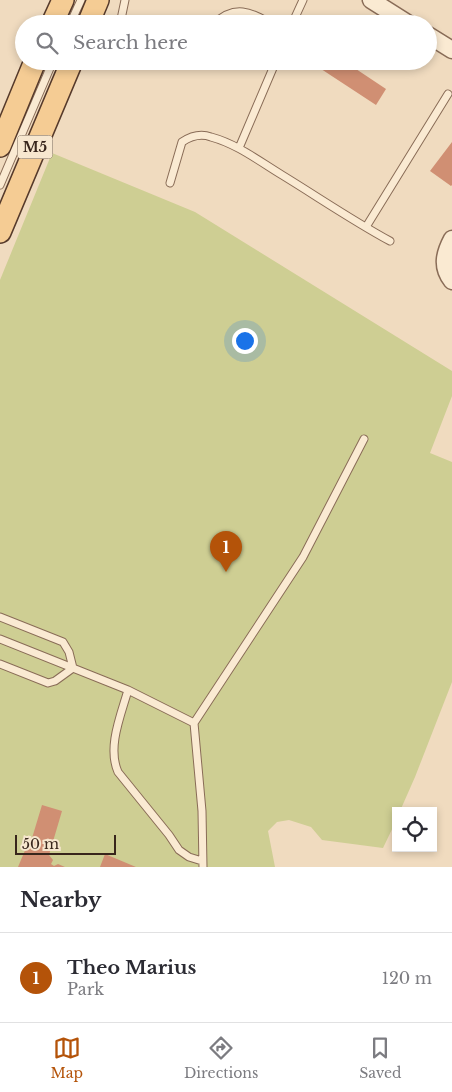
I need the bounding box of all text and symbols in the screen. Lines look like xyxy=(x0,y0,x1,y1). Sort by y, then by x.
search box xyxy=(15,15,437,70)
icon: search xyxy=(33,29,61,57)
text: Search here xyxy=(73,31,188,54)
road number: M5 xyxy=(18,136,52,158)
your location xyxy=(232,328,258,354)
pin: 1 xyxy=(210,531,242,572)
map controls xyxy=(392,807,437,852)
button: locate xyxy=(392,807,437,852)
scale bar xyxy=(15,832,116,855)
text: 50 m xyxy=(22,835,59,853)
text: Nearby xyxy=(20,887,101,913)
text: Theo Marius xyxy=(67,956,196,979)
text: 1 xyxy=(33,968,39,988)
text: 120 m xyxy=(382,968,432,988)
text: Park xyxy=(67,979,104,999)
tab: Map xyxy=(50,1034,83,1082)
tab: Directions xyxy=(184,1034,258,1082)
tab: Saved xyxy=(359,1034,402,1082)

